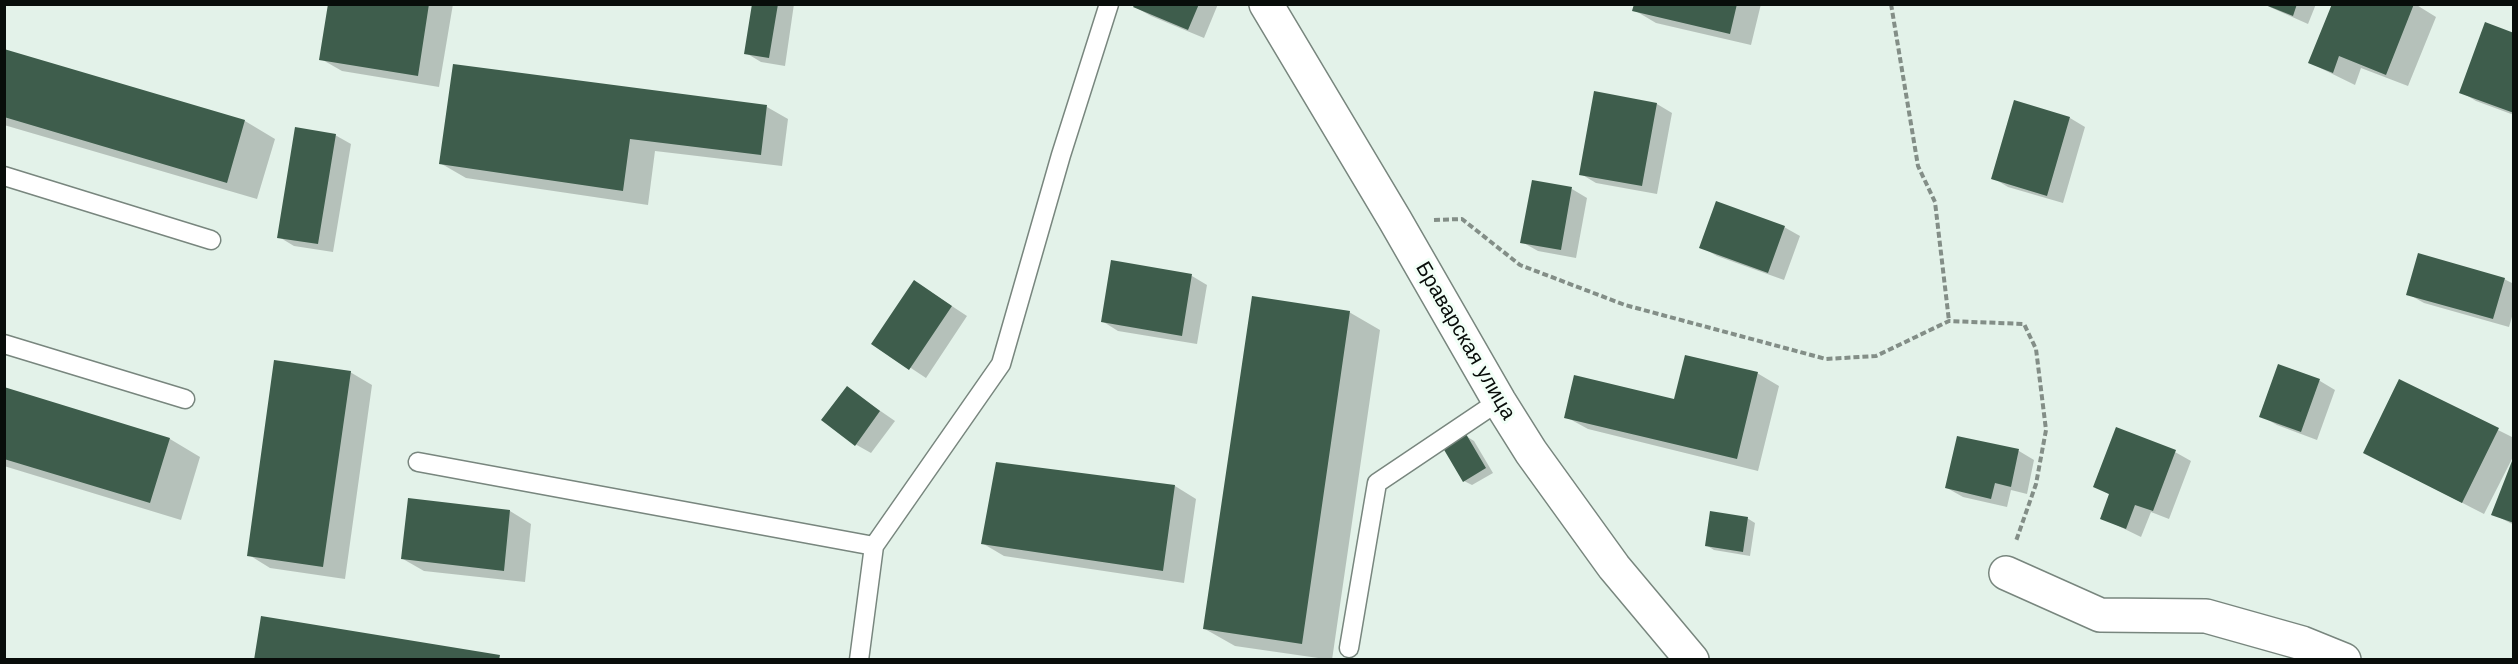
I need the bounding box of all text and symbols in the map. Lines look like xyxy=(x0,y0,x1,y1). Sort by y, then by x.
street label: Браварская улица xyxy=(1410,258,1520,424)

